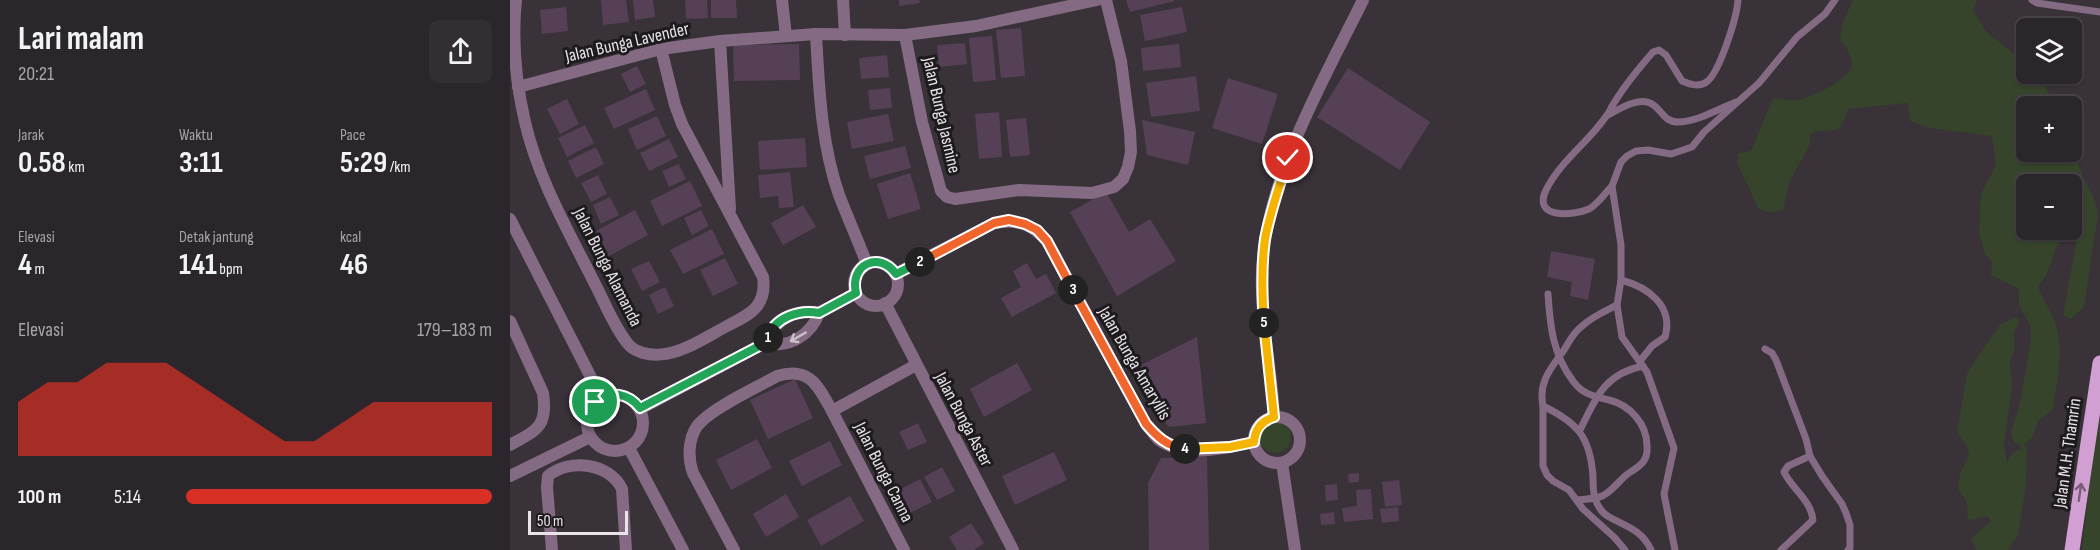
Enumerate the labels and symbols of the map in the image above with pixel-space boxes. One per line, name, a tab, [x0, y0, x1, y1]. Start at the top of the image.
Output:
street label: Jalan Bunga Lavender	[562, 18, 691, 67]
street label: Jalan Bunga Jasmine	[918, 54, 965, 175]
pin	[1262, 132, 1313, 183]
street label: Jalan Bunga Alamanda	[568, 204, 647, 330]
pin: 2	[905, 247, 935, 277]
pin: 3	[1058, 275, 1088, 305]
street label: Jalan Bunga Amaryllis	[1093, 302, 1175, 424]
pin: 5	[1249, 308, 1279, 338]
pin: 1	[753, 323, 783, 353]
one-way arrow	[790, 331, 807, 343]
street label: Jalan Bunga Aster	[930, 368, 997, 470]
pin	[569, 376, 620, 427]
street label: Jalan M.H. Thamrin	[2049, 397, 2086, 510]
street label: Jalan Bunga Canna	[849, 418, 918, 526]
pin: 4	[1170, 434, 1200, 464]
one-way arrow	[2075, 483, 2086, 503]
scale bar	[528, 508, 628, 536]

